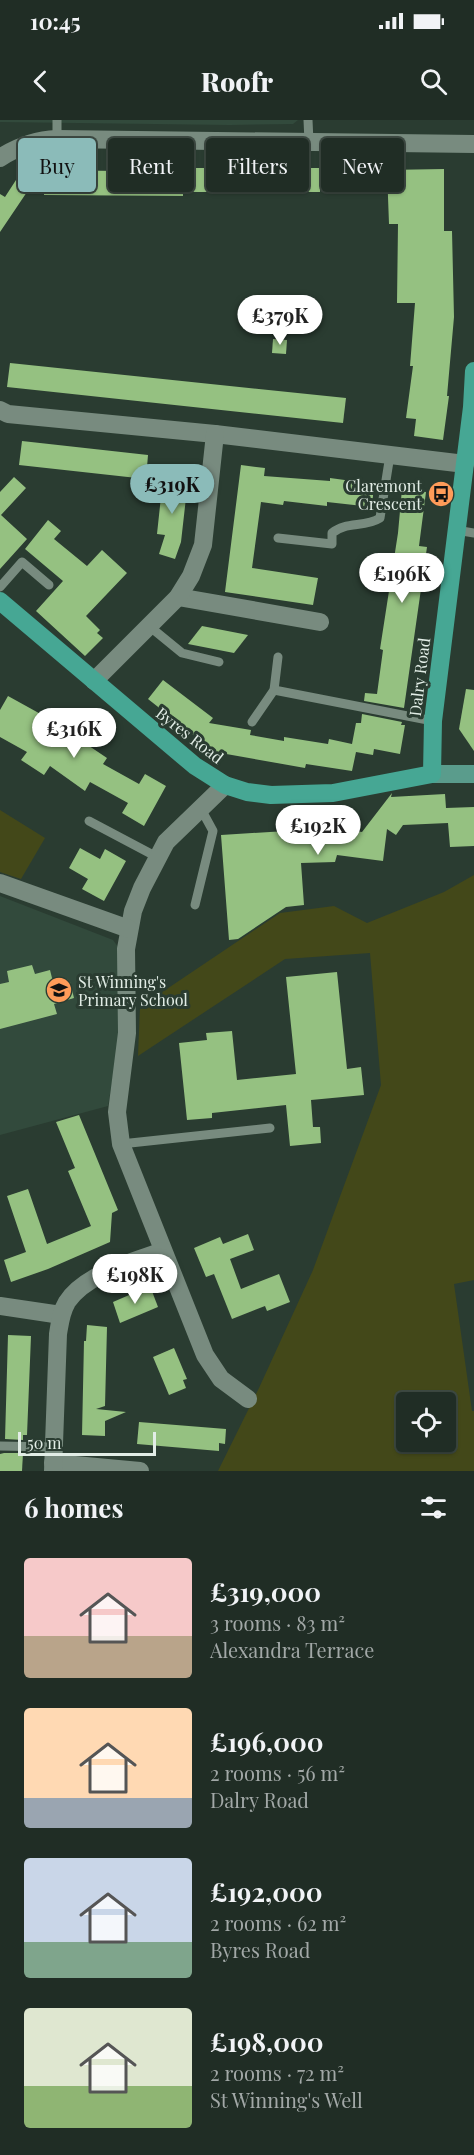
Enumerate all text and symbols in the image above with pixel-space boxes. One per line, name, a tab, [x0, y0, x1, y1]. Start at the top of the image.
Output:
text: 10:45	[30, 6, 81, 36]
text: Roofr	[201, 63, 273, 99]
icon: back	[24, 65, 57, 98]
icon: search	[417, 65, 450, 98]
chip: Buy	[18, 138, 96, 192]
chip: Rent	[108, 138, 194, 192]
chip: Filters	[206, 138, 309, 192]
chip: New	[321, 138, 404, 192]
pin: £379K	[238, 295, 322, 346]
text: £379K	[251, 301, 309, 328]
pin: £319K	[130, 464, 214, 515]
text: £319K	[144, 470, 200, 497]
place label: Claremont Crescent	[345, 475, 422, 514]
bus stop icon: Claremont Crescent	[426, 479, 456, 509]
pin: £196K	[360, 553, 444, 604]
text: £196K	[373, 559, 431, 586]
street label: Dalry Road	[404, 636, 434, 718]
street label: Byres Road	[152, 702, 228, 768]
pin: £316K	[32, 708, 116, 759]
text: £316K	[46, 714, 102, 741]
pin: £192K	[276, 805, 360, 856]
text: £192K	[290, 811, 346, 838]
place label: St Winning's Primary School	[78, 971, 188, 1010]
school or university icon: St Winning's Primary School	[44, 975, 74, 1005]
pin: £198K	[93, 1254, 177, 1305]
text: £198K	[106, 1260, 164, 1287]
map controls	[396, 1392, 456, 1452]
button: locate	[396, 1392, 456, 1452]
scale bar	[18, 1429, 156, 1456]
text: 50 m	[27, 1432, 61, 1453]
text: 6 homes	[24, 1490, 123, 1525]
icon: filters	[417, 1491, 450, 1524]
text: £319,000	[210, 1574, 321, 1609]
icon: home	[72, 1582, 144, 1654]
text: 3 rooms · 83 m²	[210, 1609, 345, 1636]
text: Alexandra Terrace	[210, 1636, 374, 1663]
text: £196,000	[210, 1724, 323, 1759]
icon: home	[72, 1732, 144, 1804]
text: 2 rooms · 56 m²	[210, 1759, 345, 1786]
text: Dalry Road	[210, 1786, 309, 1813]
text: £192,000	[210, 1874, 322, 1909]
icon: home	[72, 1882, 144, 1954]
text: 2 rooms · 62 m²	[210, 1909, 346, 1936]
text: Byres Road	[210, 1936, 310, 1963]
text: £198,000	[210, 2024, 323, 2059]
icon: home	[72, 2032, 144, 2104]
text: 2 rooms · 72 m²	[210, 2059, 344, 2086]
text: St Winning's Well	[210, 2086, 363, 2113]

